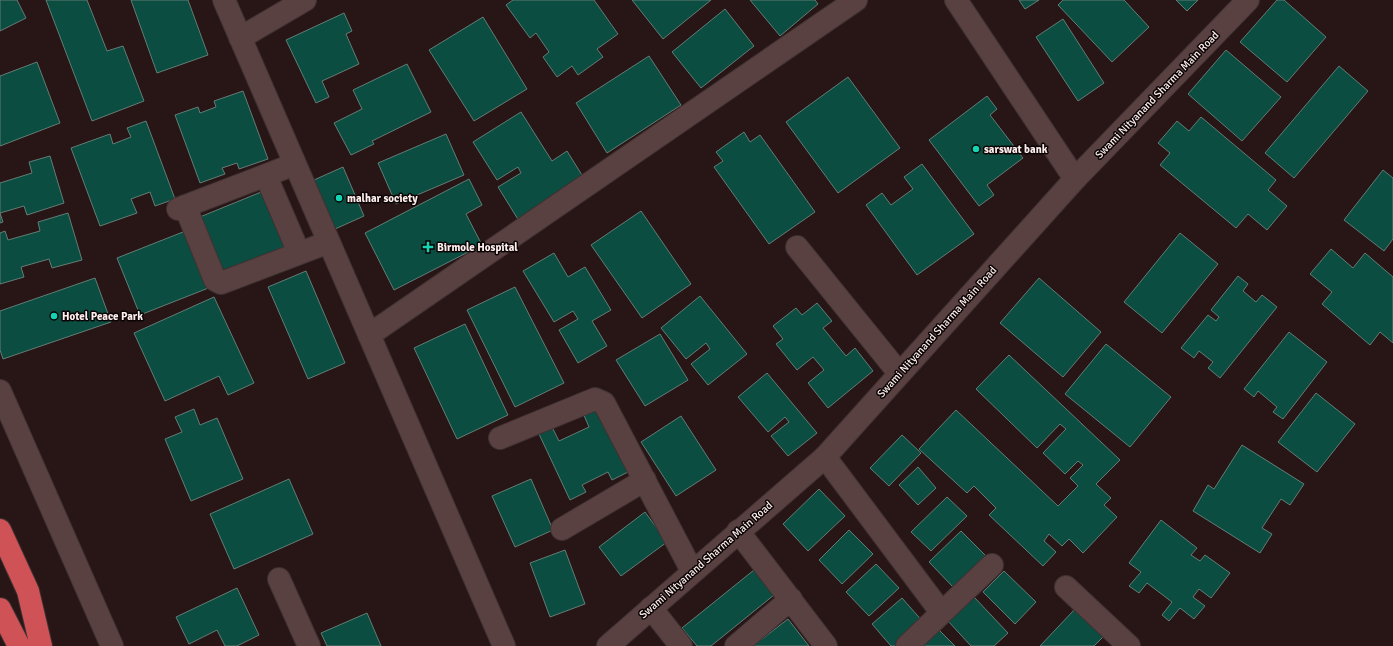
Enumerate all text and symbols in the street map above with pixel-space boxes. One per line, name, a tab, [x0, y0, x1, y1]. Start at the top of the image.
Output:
street label: Swami Nityanand Sharma Main Road	[1093, 28, 1222, 161]
place label: sarswat bank	[984, 143, 1048, 156]
marker: sarswat bank	[971, 144, 981, 154]
place label: malhar society	[347, 192, 418, 205]
marker: malhar society	[334, 193, 344, 203]
marker: Birmole Hospital	[422, 241, 434, 253]
place label: Birmole Hospital	[437, 241, 518, 254]
street label: Swami Nityanand Sharma Main Road	[875, 264, 1000, 400]
place label: Hotel Peace Park	[62, 310, 143, 323]
marker: Hotel Peace Park	[49, 311, 59, 321]
street label: Swami Nityanand Sharma Main Road	[637, 499, 775, 621]

